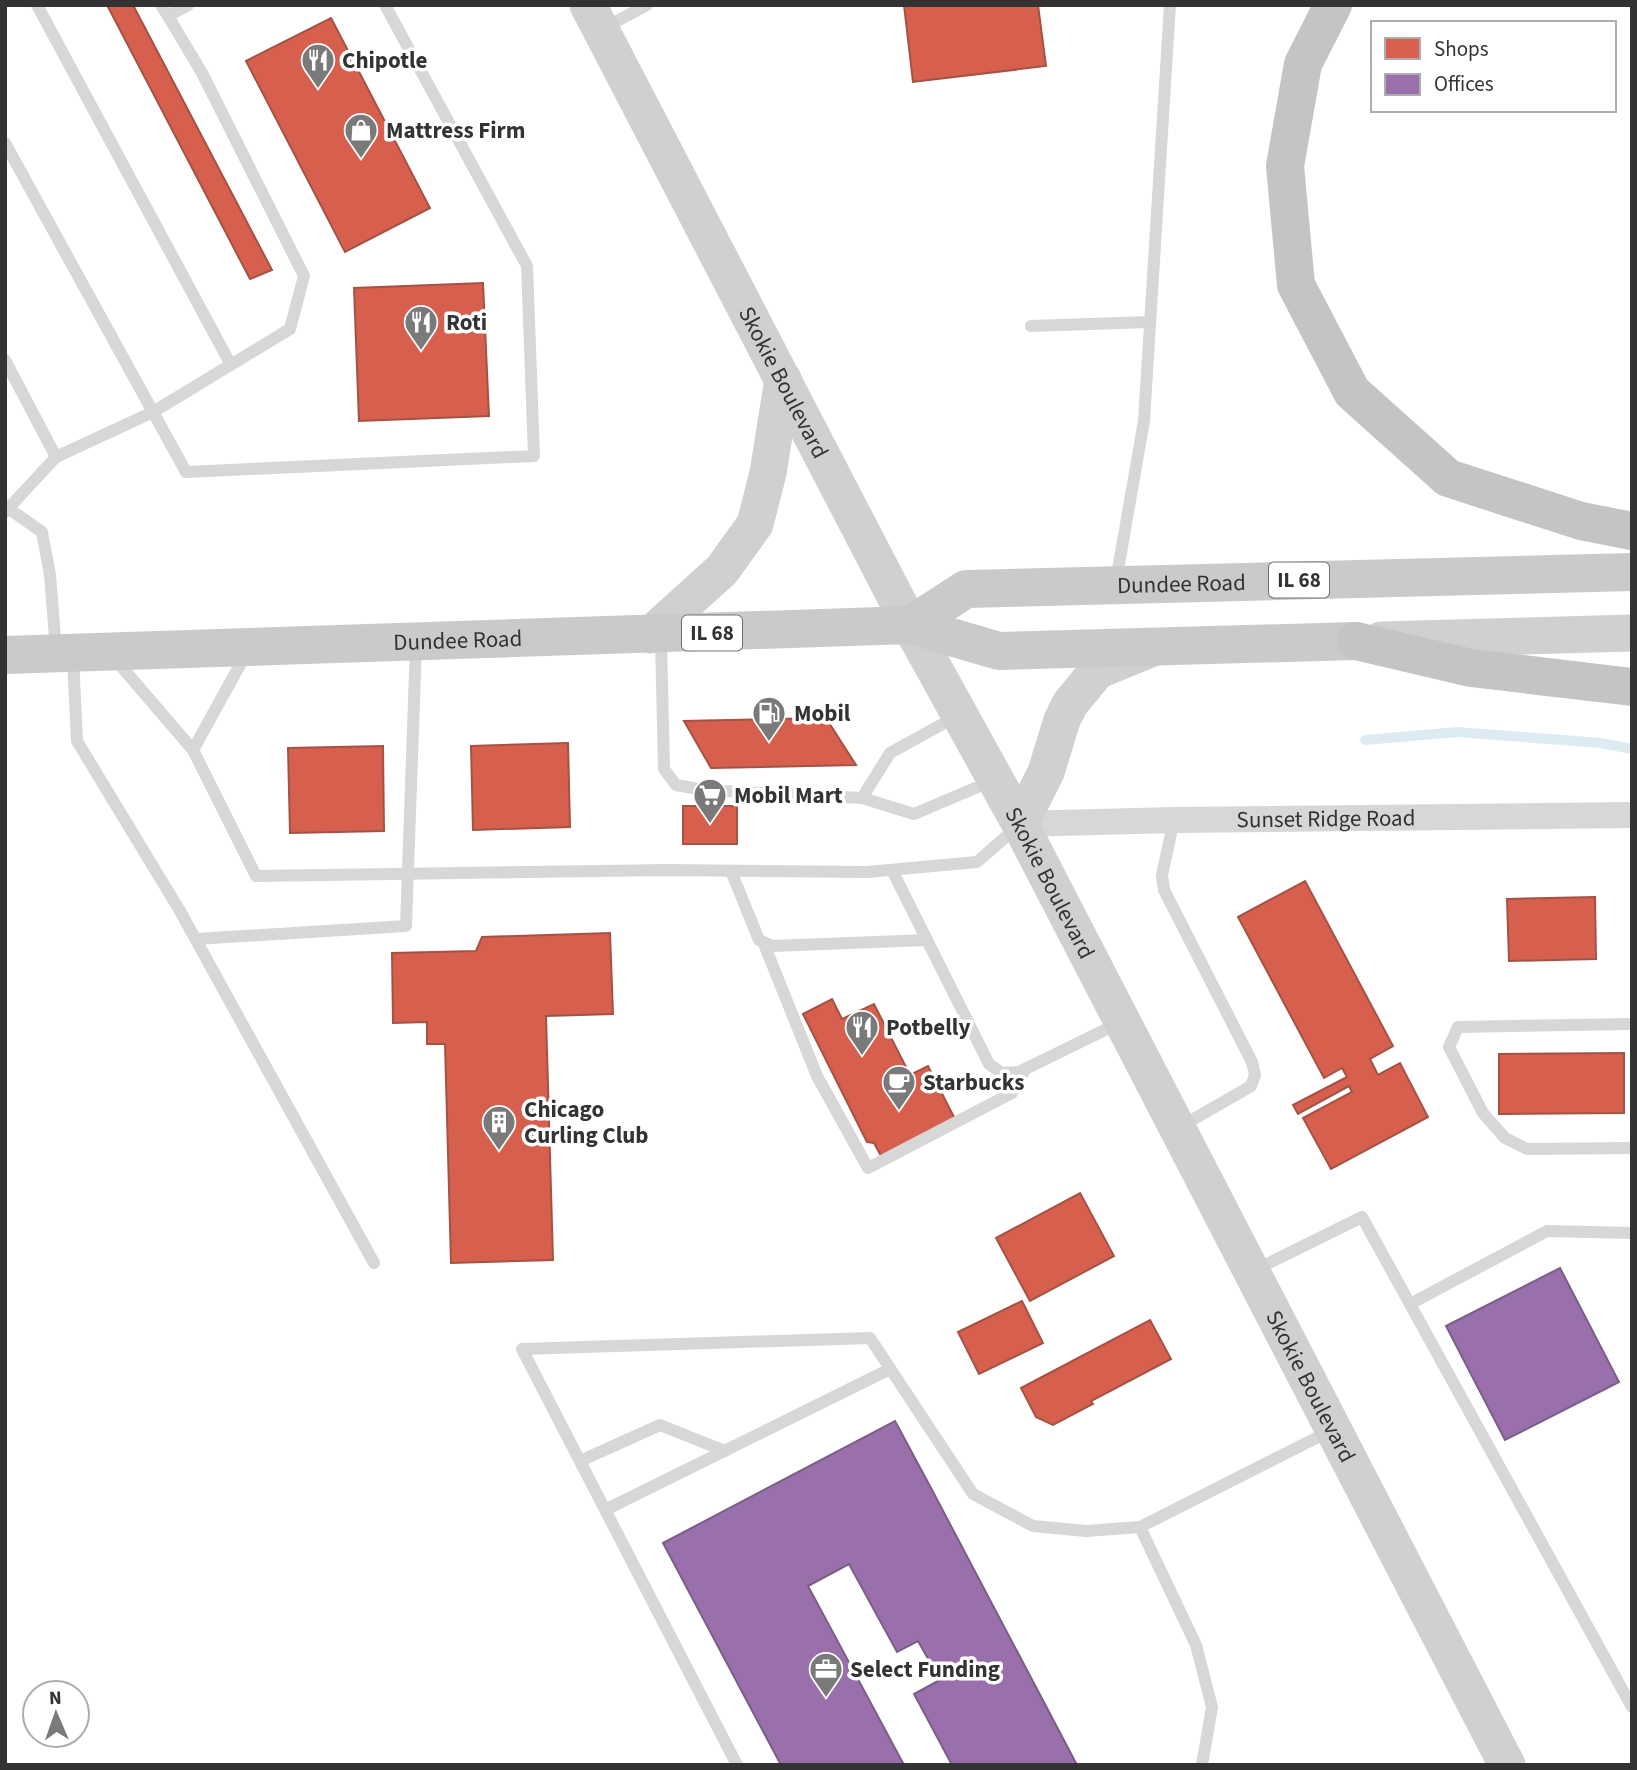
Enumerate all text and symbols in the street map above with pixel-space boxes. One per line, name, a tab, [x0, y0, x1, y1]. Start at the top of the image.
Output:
legend	[1371, 21, 1616, 112]
text: Shops	[1434, 34, 1489, 64]
restaurant icon: Chipotle	[299, 41, 337, 90]
place label: Chipotle	[342, 44, 428, 77]
text: Offices	[1434, 69, 1494, 99]
shop icon: Mattress Firm	[342, 111, 380, 160]
place label: Mattress Firm	[386, 114, 525, 147]
street label: Skokie Boulevard	[731, 300, 837, 464]
restaurant icon: Roti	[402, 303, 440, 352]
place label: Roti	[446, 306, 487, 339]
road number: IL 68	[1269, 562, 1329, 598]
street label: Dundee Road	[1117, 565, 1246, 602]
road number: IL 68	[682, 616, 742, 650]
street label: Dundee Road	[393, 621, 523, 659]
fuel station icon: Mobil	[750, 694, 788, 743]
place label: Mobil	[794, 697, 851, 730]
supermarket icon: Mobil Mart	[691, 776, 729, 825]
place label: Mobil Mart	[734, 779, 843, 812]
street label: Skokie Boulevard	[997, 801, 1103, 964]
street label: Sunset Ridge Road	[1236, 801, 1416, 836]
restaurant icon: Potbelly	[843, 1008, 881, 1057]
place label: Potbelly	[886, 1011, 970, 1044]
cafe icon: Starbucks	[880, 1063, 918, 1112]
place label: Starbucks	[923, 1066, 1025, 1099]
place label: Chicago Curling Club	[524, 1093, 649, 1152]
building icon: Chicago Curling Club	[480, 1103, 518, 1152]
street label: Skokie Boulevard	[1258, 1304, 1364, 1468]
office icon: Select Funding	[807, 1650, 845, 1699]
place label: Select Funding	[850, 1653, 1000, 1686]
north arrow	[21, 1679, 91, 1749]
text: N	[49, 1685, 62, 1712]

